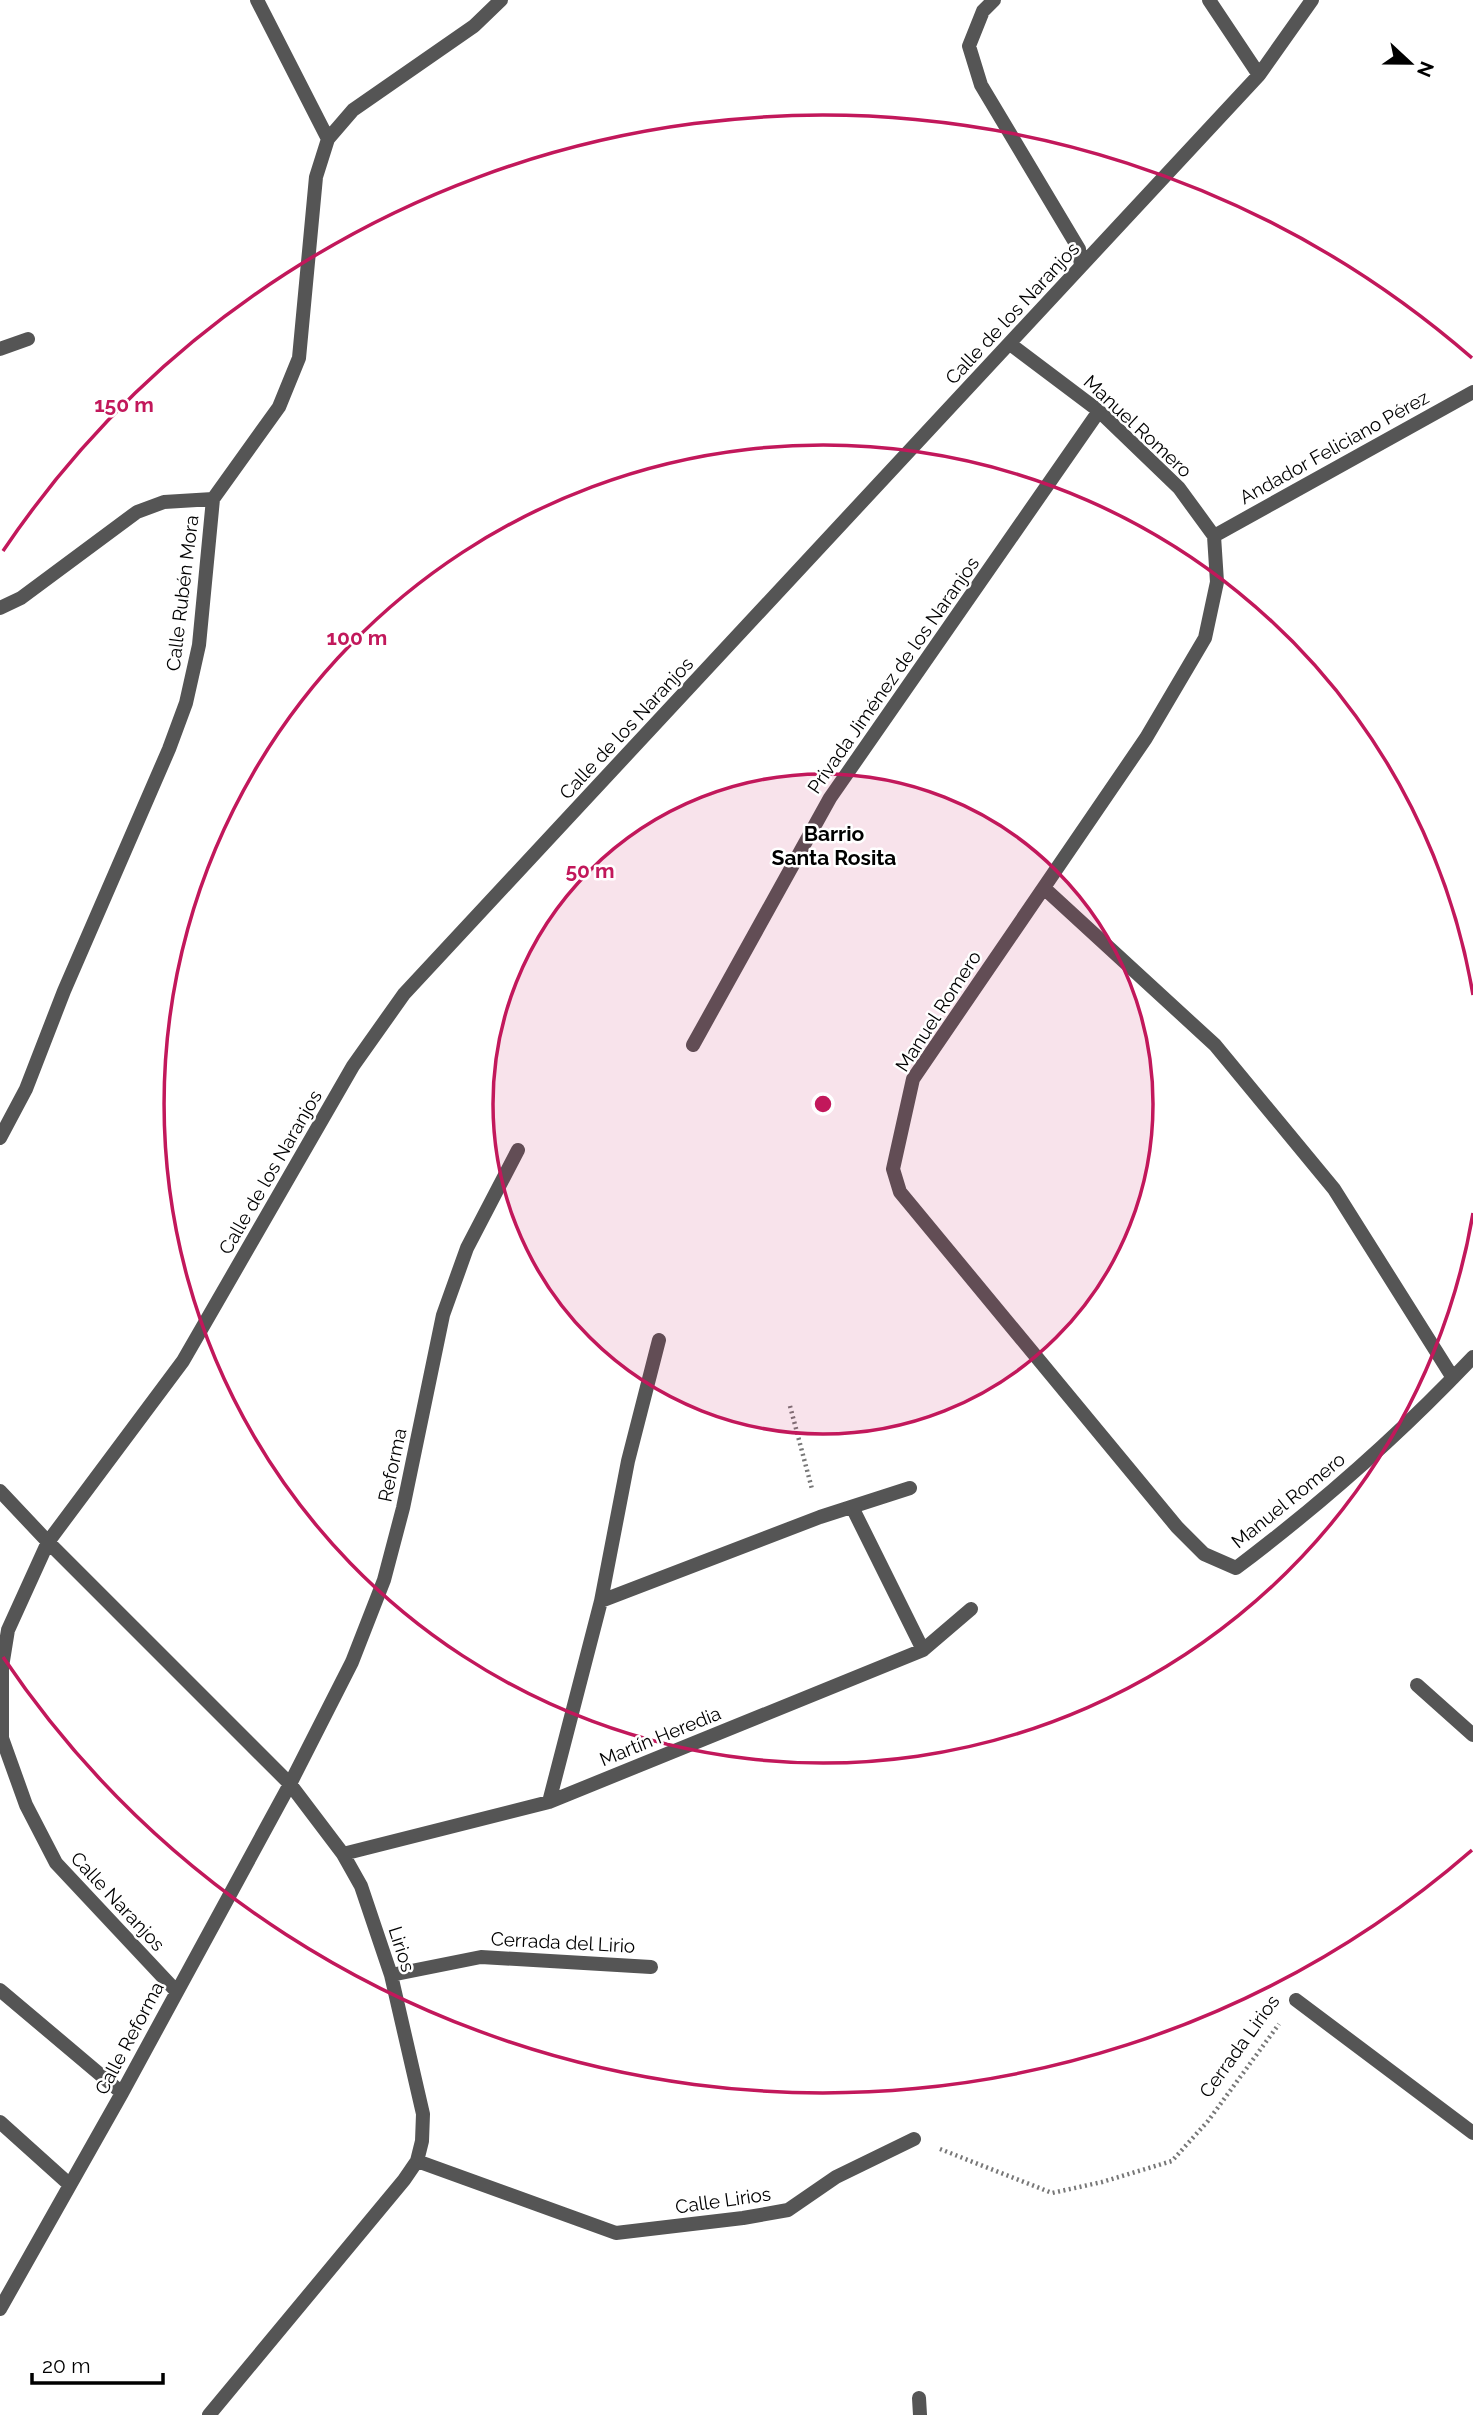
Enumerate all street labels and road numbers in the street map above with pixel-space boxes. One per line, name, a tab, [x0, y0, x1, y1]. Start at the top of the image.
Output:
street label: Calle de los Naranjos	[941, 238, 1083, 388]
street label: Manuel Romero	[1079, 370, 1197, 482]
street label: Andador Feliciano Pérez	[1236, 386, 1432, 508]
street label: Calle Rubén Mora	[162, 514, 202, 672]
street label: Privada Jiménez de los Naranjos	[803, 553, 983, 797]
street label: Calle de los Naranjos	[555, 653, 697, 803]
street label: Manuel Romero	[891, 946, 985, 1076]
street label: Calle de los Naranjos	[214, 1086, 326, 1258]
street label: Reforma	[373, 1426, 411, 1504]
street label: Manuel Romero	[1227, 1448, 1349, 1552]
street label: Martín Heredia	[596, 1702, 724, 1770]
street label: Calle Naranjos	[66, 1847, 170, 1955]
street label: Lirios	[384, 1923, 420, 1975]
street label: Cerrada del Lirio	[490, 1927, 636, 1957]
street label: Calle Reforma	[90, 1978, 168, 2098]
street label: Cerrada Lirios	[1194, 1990, 1284, 2102]
street label: Calle Lirios	[674, 2182, 772, 2218]

